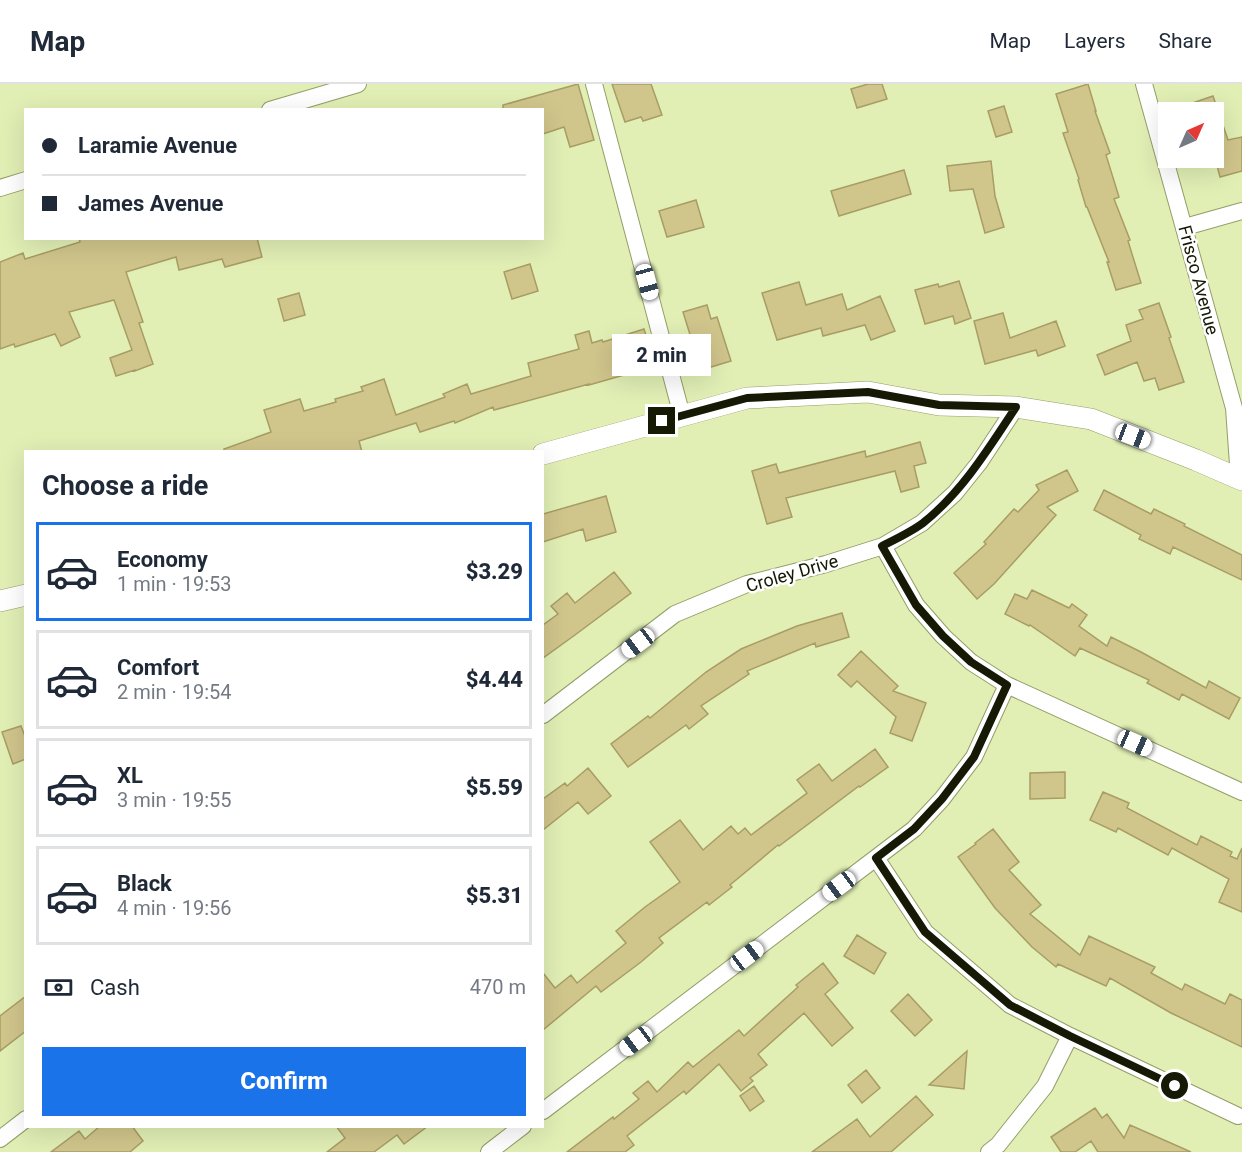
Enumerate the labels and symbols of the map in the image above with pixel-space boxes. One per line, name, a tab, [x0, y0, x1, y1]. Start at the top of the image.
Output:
north arrow	[1158, 102, 1224, 168]
street label: Frisco Avenue	[1174, 223, 1224, 337]
car	[634, 262, 660, 302]
callout: 2 min	[612, 334, 712, 376]
route end	[648, 407, 675, 434]
car	[1113, 421, 1153, 451]
street label: Croley Drive	[743, 550, 841, 596]
car	[618, 625, 658, 661]
car	[1115, 727, 1155, 759]
car	[819, 868, 859, 904]
car	[727, 938, 767, 974]
car	[616, 1023, 656, 1059]
route start	[1161, 1072, 1188, 1099]

